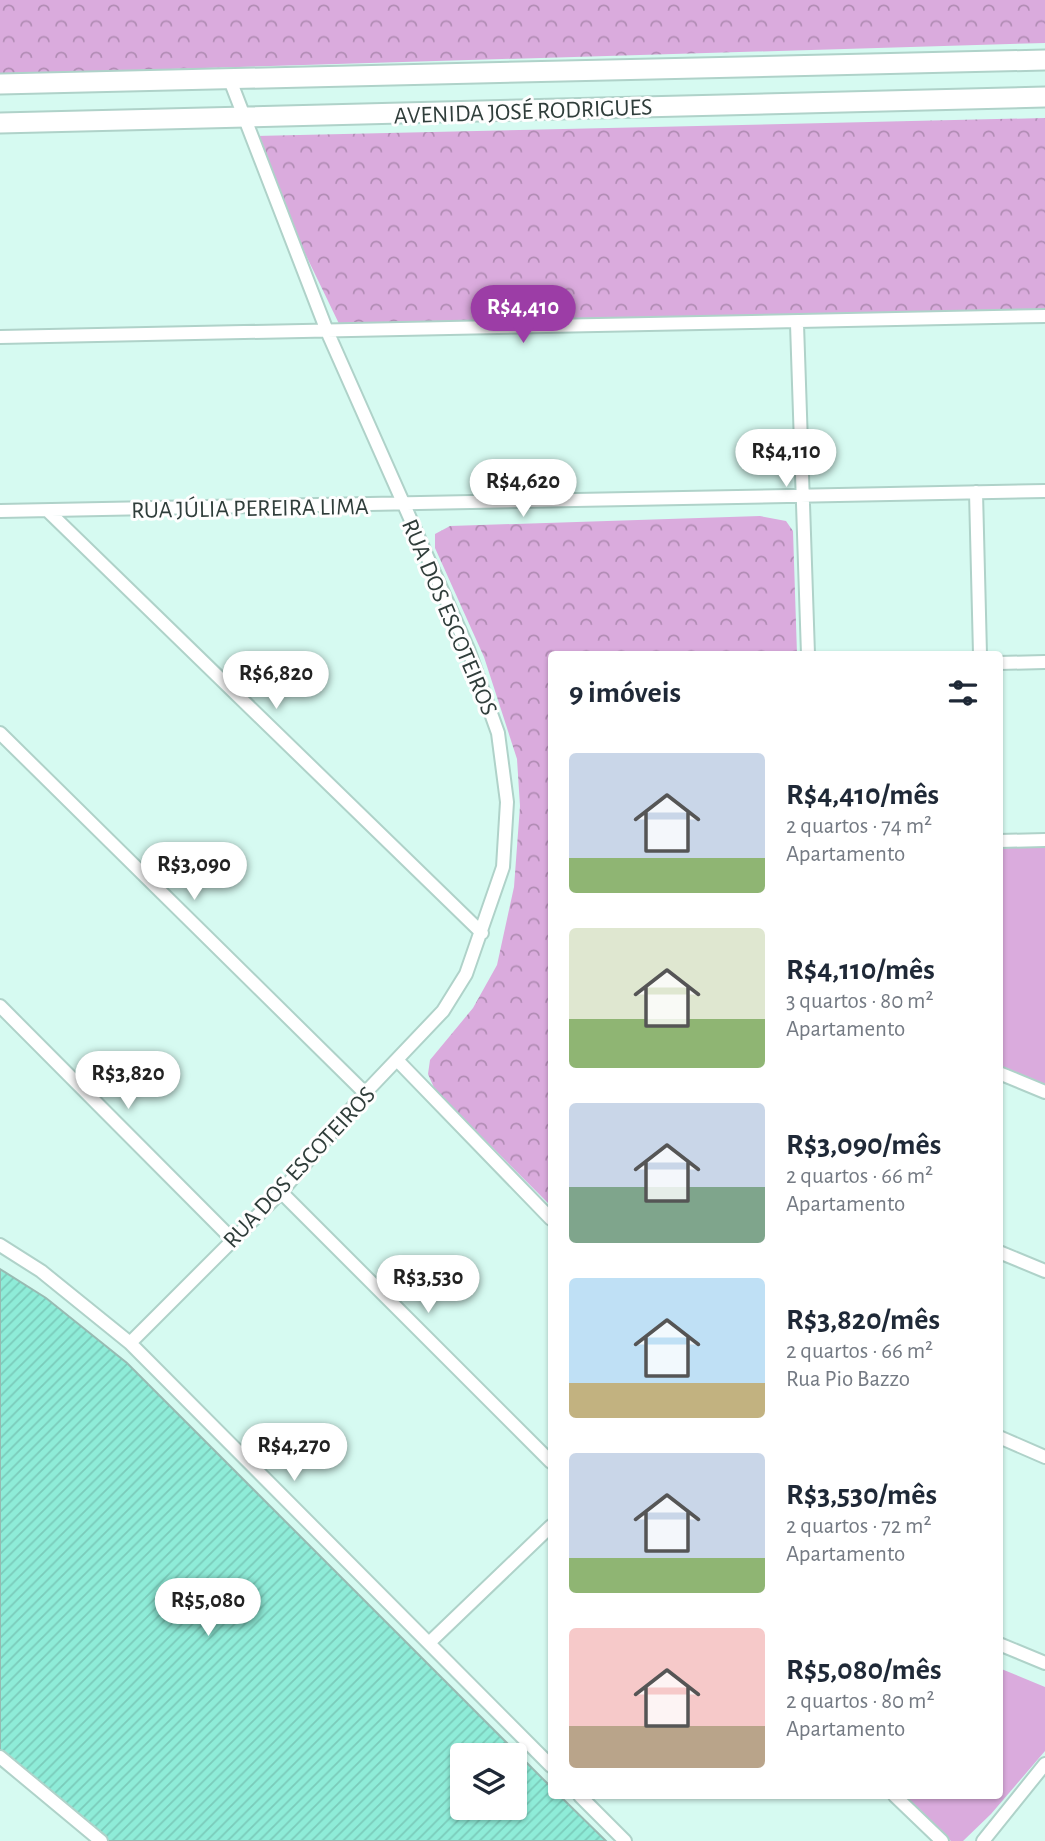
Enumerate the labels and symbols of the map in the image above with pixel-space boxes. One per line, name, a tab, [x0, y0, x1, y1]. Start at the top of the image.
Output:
street label: AVENIDA JOSÉ RODRIGUES	[393, 93, 653, 129]
pin: R$4,410	[458, 286, 588, 345]
pin: R$4,110	[721, 430, 851, 489]
pin: R$4,620	[458, 460, 588, 519]
street label: RUA JÚLIA PEREIRA LIMA	[131, 493, 369, 523]
street label: RUA DOS ESCOTEIROS	[397, 516, 501, 719]
pin: R$6,820	[211, 652, 341, 711]
pin: R$3,090	[129, 842, 259, 902]
pin: R$3,820	[63, 1052, 193, 1111]
street label: RUA DOS ESCOTEIROS	[219, 1083, 380, 1253]
pin: R$3,530	[363, 1256, 493, 1315]
pin: R$4,270	[229, 1424, 359, 1483]
pin: R$5,080	[143, 1578, 273, 1638]

